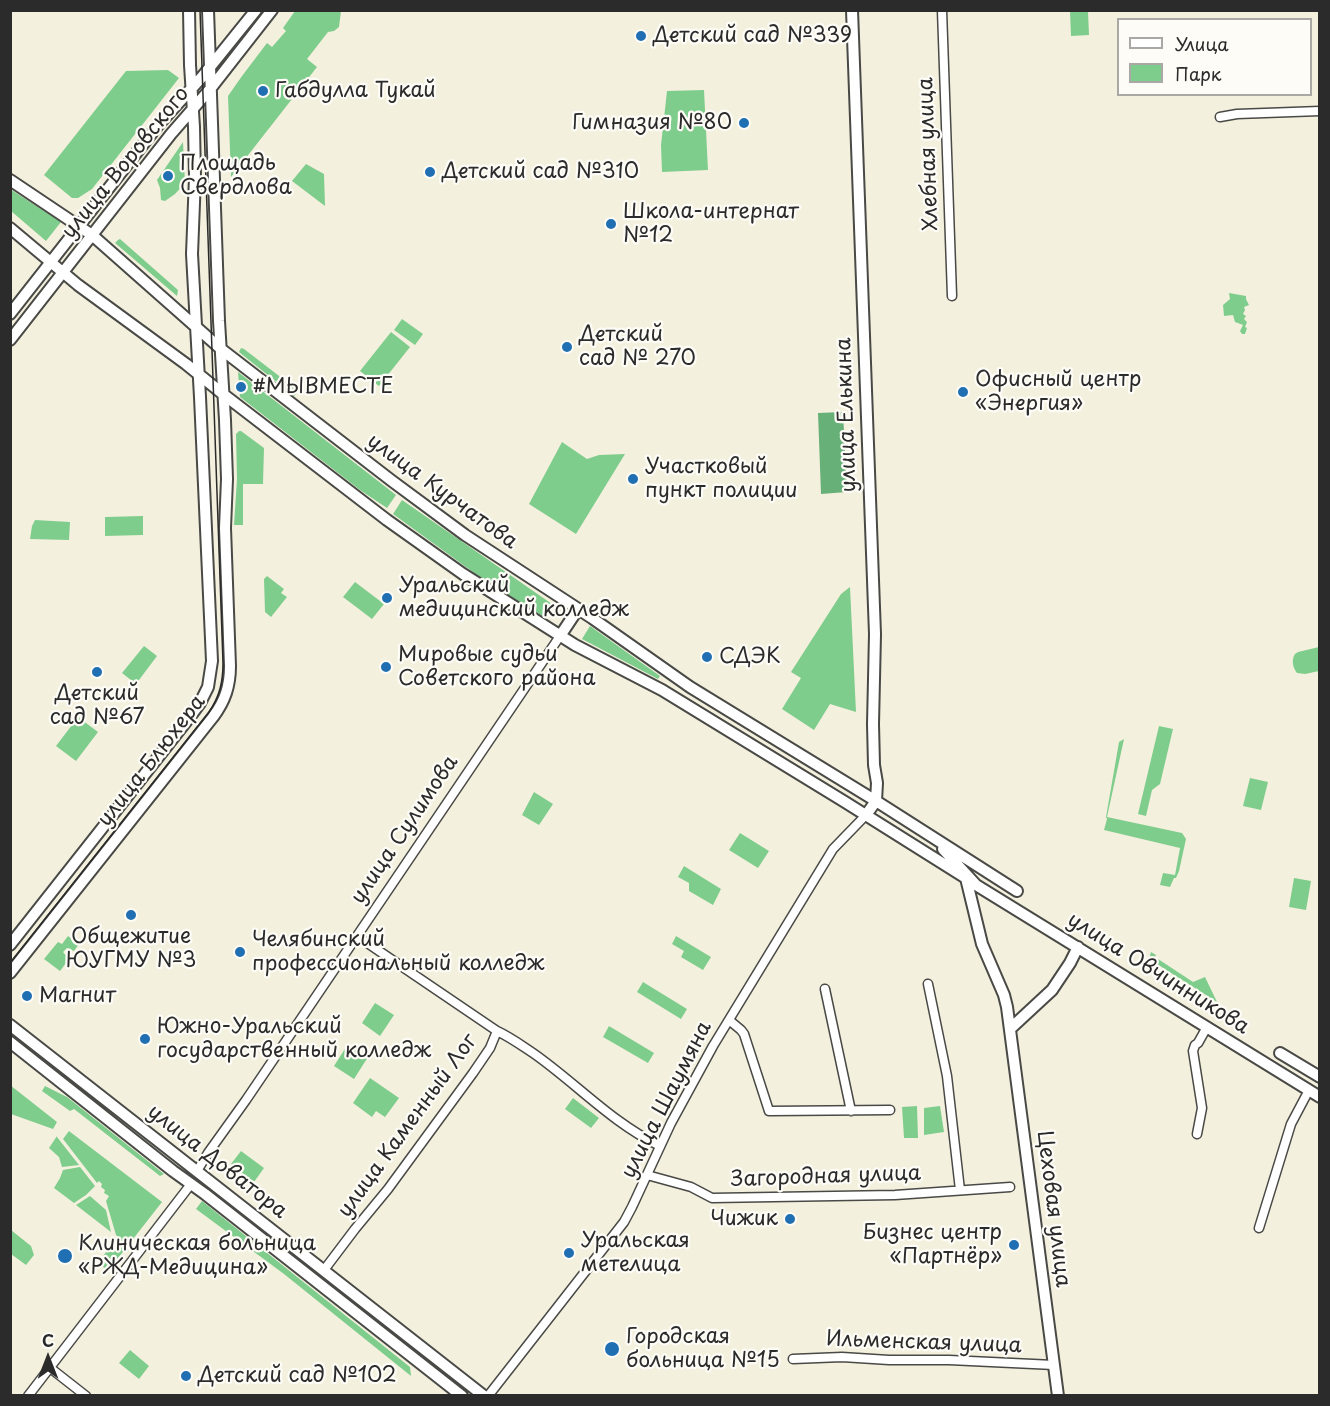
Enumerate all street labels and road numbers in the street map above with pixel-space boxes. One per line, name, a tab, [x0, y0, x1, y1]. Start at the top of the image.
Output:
street label: Хлебная улица	[914, 77, 944, 231]
street label: улица Воровского	[57, 82, 195, 244]
street label: улица Елькина	[832, 337, 862, 493]
street label: улица Курчатова	[362, 429, 522, 555]
street label: улица Блюхера	[93, 690, 211, 832]
street label: улица Сулимова	[346, 751, 464, 909]
street label: улица Овчинникова	[1062, 908, 1254, 1040]
street label: улица Шаумяна	[616, 1017, 718, 1183]
street label: улица Каменный Лог	[333, 1029, 483, 1223]
street label: улица Доватора	[142, 1100, 292, 1224]
street label: Цеховая улица	[1031, 1129, 1075, 1289]
street label: Загородная улица	[730, 1161, 922, 1193]
street label: Ильменская улица	[826, 1327, 1022, 1359]

